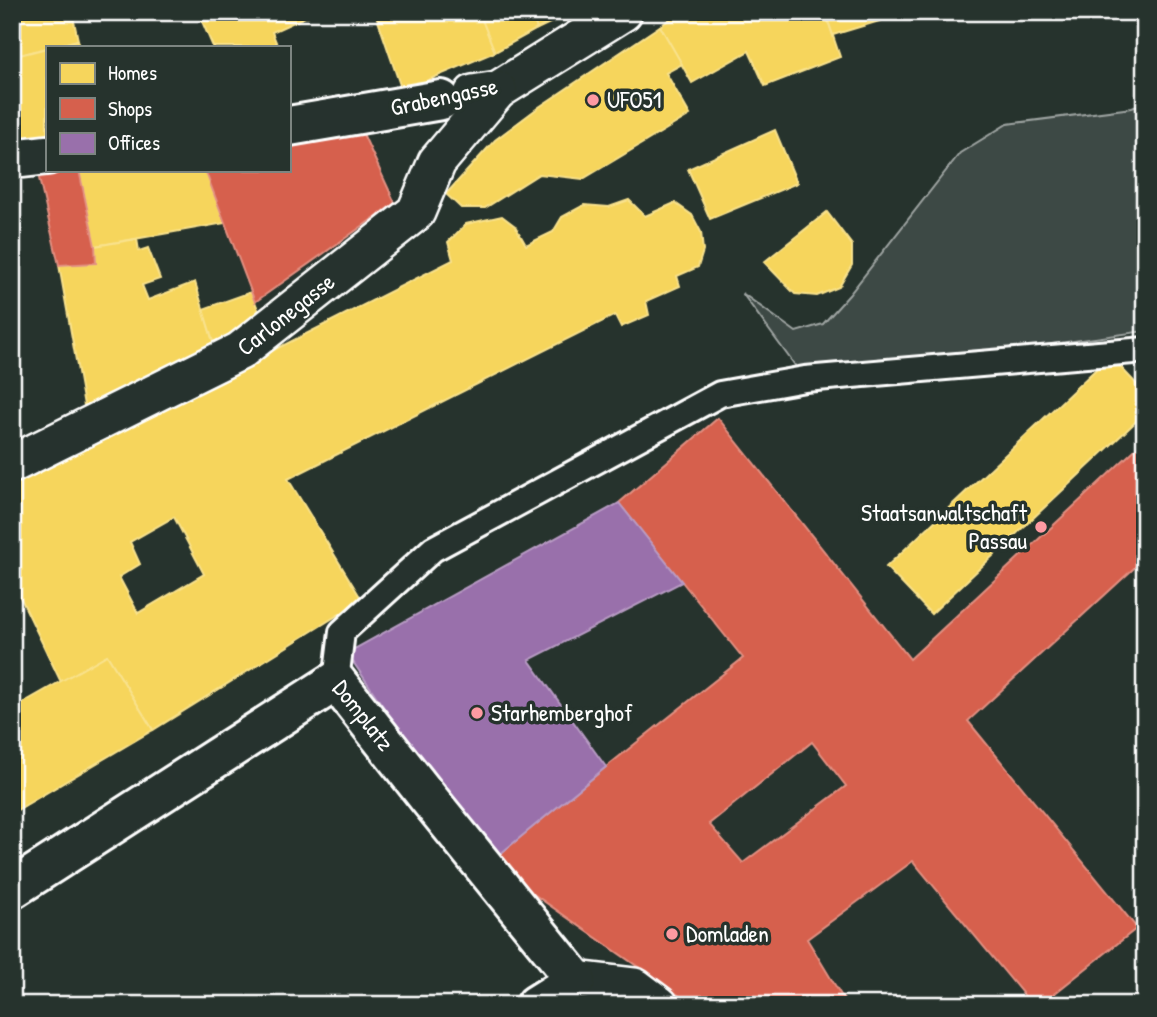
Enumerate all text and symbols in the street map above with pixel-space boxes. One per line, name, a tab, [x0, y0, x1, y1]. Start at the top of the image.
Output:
legend	[46, 46, 290, 172]
text: Homes	[108, 58, 157, 87]
street label: Grabengasse	[387, 69, 501, 123]
place label: UFO51	[607, 83, 661, 115]
marker: UFO51	[585, 92, 601, 108]
text: Shops	[108, 94, 152, 123]
text: Offices	[108, 128, 160, 157]
street label: Carlonegasse	[230, 265, 341, 363]
place label: Staatsanwaltschaft Passau	[861, 496, 1028, 556]
marker: Staatsanwaltschaft Passau	[1033, 519, 1049, 535]
street label: Domplatz	[326, 673, 402, 757]
place label: Starhemberghof	[491, 696, 633, 728]
marker: Starhemberghof	[469, 705, 485, 721]
place label: Domladen	[686, 917, 769, 949]
marker: Domladen	[664, 926, 680, 942]

